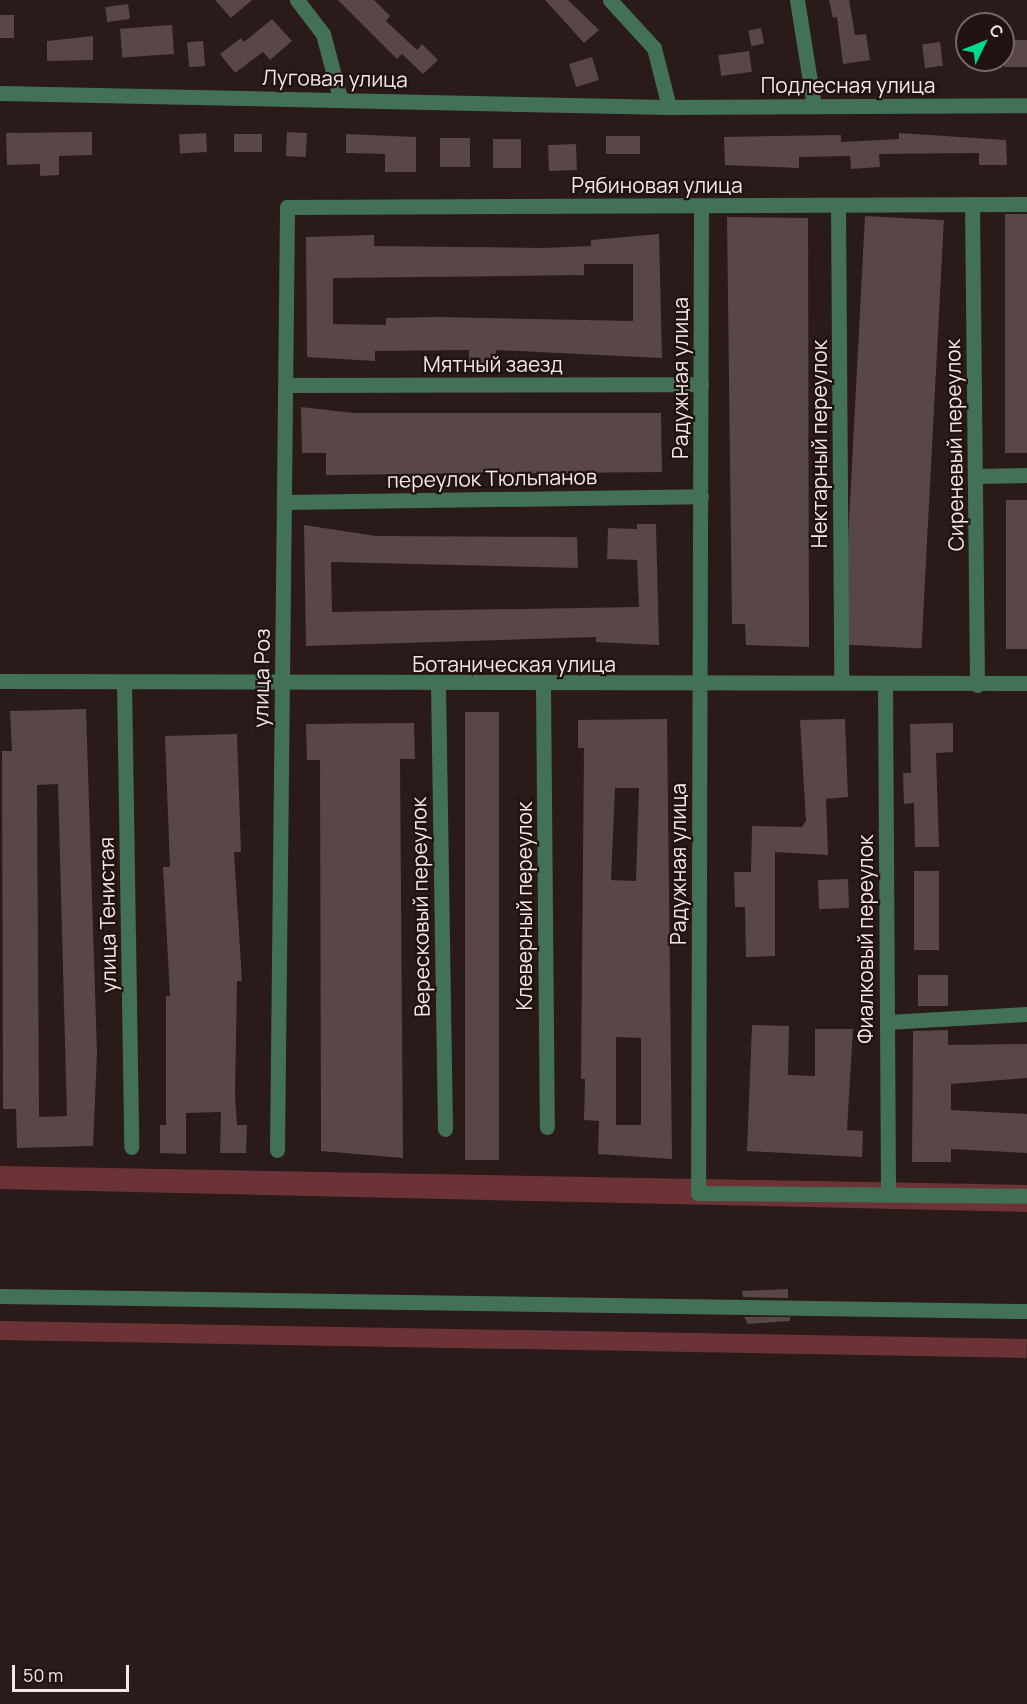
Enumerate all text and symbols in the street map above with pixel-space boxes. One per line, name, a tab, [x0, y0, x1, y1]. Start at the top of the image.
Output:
north arrow	[955, 12, 1015, 72]
text: С	[985, 19, 1009, 43]
street label: Луговая улица	[262, 64, 408, 92]
street label: Подлесная улица	[761, 72, 935, 98]
street label: Рябиновая улица	[571, 172, 743, 198]
street label: Радужная улица	[667, 297, 693, 459]
street label: Сиреневый переулок	[940, 339, 968, 551]
street label: Нектарный переулок	[806, 340, 832, 548]
street label: Мятный заезд	[423, 351, 563, 377]
street label: переулок Тюльпанов	[387, 464, 597, 492]
street label: улица Роз	[248, 628, 274, 728]
street label: Ботаническая улица	[412, 651, 616, 677]
street label: Радужная улица	[665, 783, 691, 945]
street label: Вересковый переулок	[405, 797, 435, 1017]
street label: Клеверный переулок	[511, 802, 537, 1010]
street label: Фиалковый переулок	[852, 834, 878, 1044]
street label: улица Тенистая	[93, 837, 121, 993]
scale bar	[15, 1653, 132, 1691]
text: 50 m	[23, 1663, 63, 1687]

